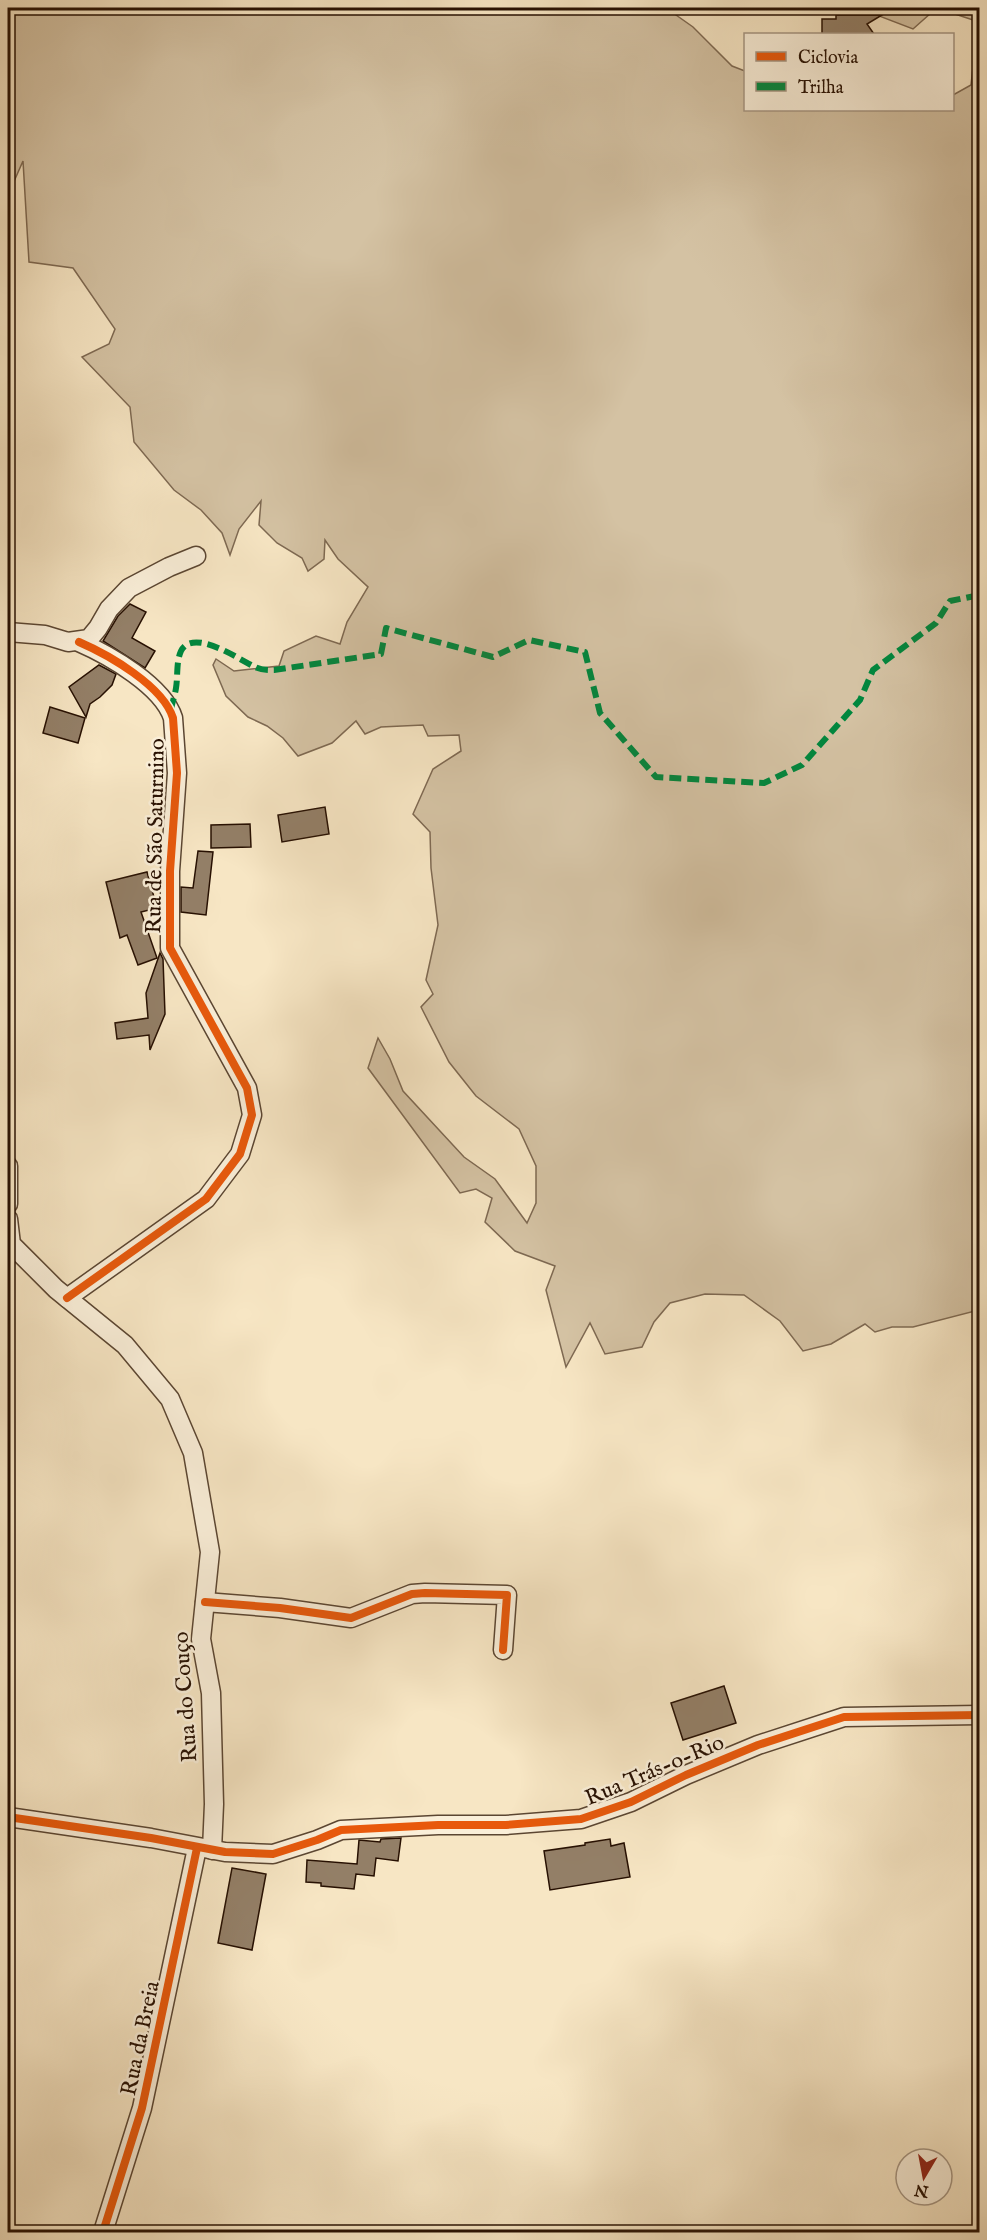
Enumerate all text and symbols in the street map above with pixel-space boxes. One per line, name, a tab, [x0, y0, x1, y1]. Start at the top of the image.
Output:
legend	[744, 33, 954, 111]
text: Ciclovia	[798, 47, 858, 70]
text: Trilha	[798, 77, 844, 100]
street label: Rua de São Saturnino	[140, 738, 172, 934]
street label: Rua do Couço	[167, 1630, 205, 1763]
street label: Rua Trás-o-Rio	[581, 1729, 729, 1813]
street label: Rua da Breia	[115, 1978, 167, 2098]
north arrow	[894, 2147, 954, 2207]
text: N	[913, 2179, 931, 2201]

